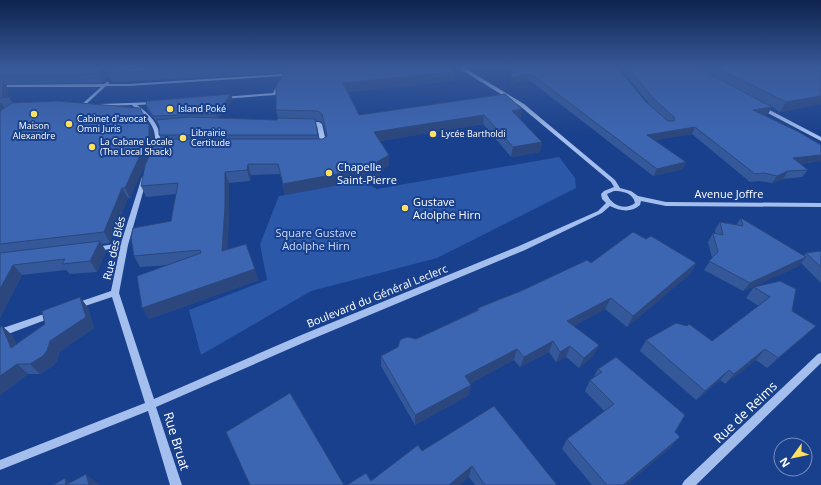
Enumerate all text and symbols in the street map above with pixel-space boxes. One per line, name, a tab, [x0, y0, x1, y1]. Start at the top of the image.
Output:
place label: Island Poké	[178, 102, 226, 115]
marker: Island Poké	[165, 104, 175, 114]
marker: Maison Alexandre	[29, 109, 39, 119]
place label: Cabinet d'avocat Omni Juris	[77, 112, 146, 135]
place label: Maison Alexandre	[13, 119, 55, 142]
marker: Cabinet d'avocat Omni Juris	[64, 119, 74, 129]
place label: Librairie Certitude	[191, 126, 230, 149]
place label: Lycée Bartholdi	[441, 127, 506, 140]
marker: Lycée Bartholdi	[428, 129, 438, 139]
marker: Librairie Certitude	[178, 133, 188, 143]
place label: La Cabane Locale (The Local Shack)	[100, 135, 173, 158]
marker: La Cabane Locale (The Local Shack)	[87, 142, 97, 152]
place label: Chapelle Saint-Pierre	[337, 159, 397, 187]
marker: Chapelle Saint-Pierre	[324, 168, 334, 178]
street label: Avenue Joffre	[695, 186, 763, 201]
place label: Gustave Adolphe Hirn	[413, 194, 481, 222]
marker: Gustave Adolphe Hirn	[400, 203, 410, 213]
street label: Rue des Blés	[99, 215, 128, 281]
park label: Square Gustave Adolphe Hirn	[276, 225, 356, 253]
street label: Boulevard du Général Leclerc	[304, 260, 449, 331]
street label: Rue de Reims	[709, 377, 781, 447]
street label: Rue Bruat	[160, 410, 195, 473]
north arrow	[773, 437, 813, 477]
text: N	[775, 455, 793, 471]

